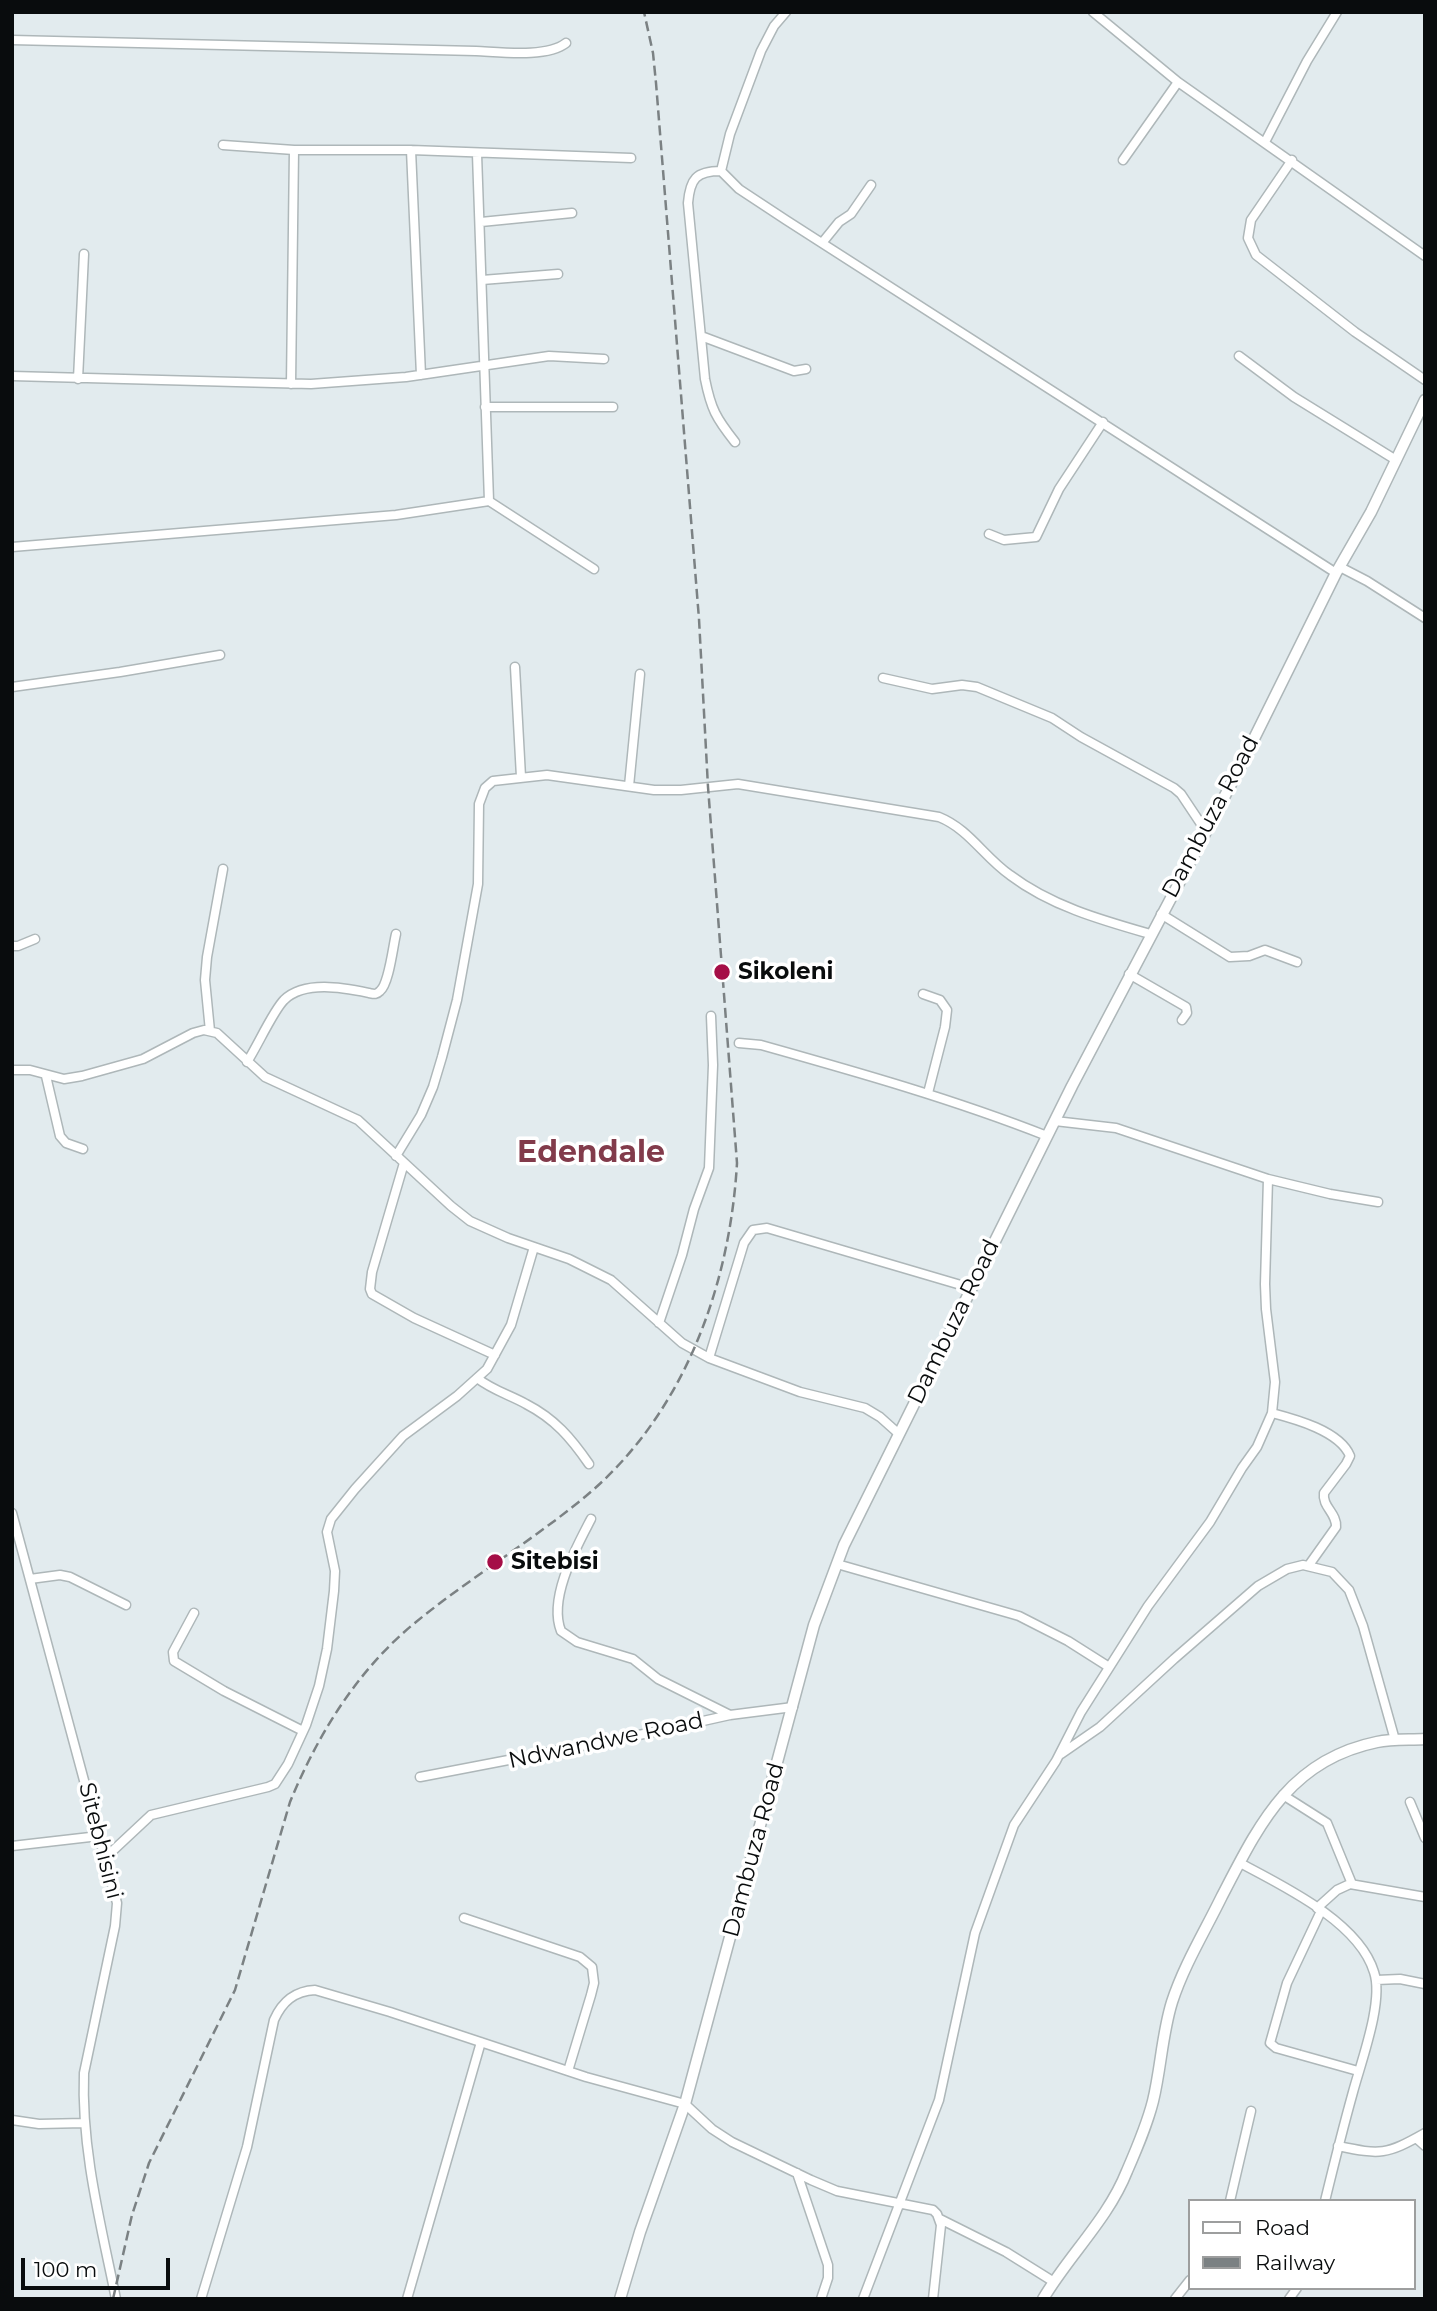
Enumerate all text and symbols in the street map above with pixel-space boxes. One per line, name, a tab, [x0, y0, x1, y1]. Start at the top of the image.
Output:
street label: Dambuza Road	[1157, 731, 1265, 903]
place label: Sikoleni	[738, 958, 833, 986]
marker: Sikoleni	[712, 962, 732, 982]
district label: Edendale	[517, 1135, 665, 1171]
street label: Dambuza Road	[902, 1235, 1006, 1409]
place label: Sitebisi	[511, 1548, 599, 1576]
marker: Sitebisi	[485, 1552, 505, 1572]
street label: Ndwandwe Road	[506, 1707, 706, 1775]
street label: Dambuza Road	[717, 1760, 791, 1940]
street label: Sitebhisini	[72, 1780, 128, 1902]
legend	[1188, 2199, 1416, 2290]
text: Road	[1255, 2215, 1310, 2240]
scale bar	[24, 2244, 173, 2288]
text: Railway	[1255, 2250, 1335, 2275]
text: 100 m	[34, 2257, 97, 2282]

